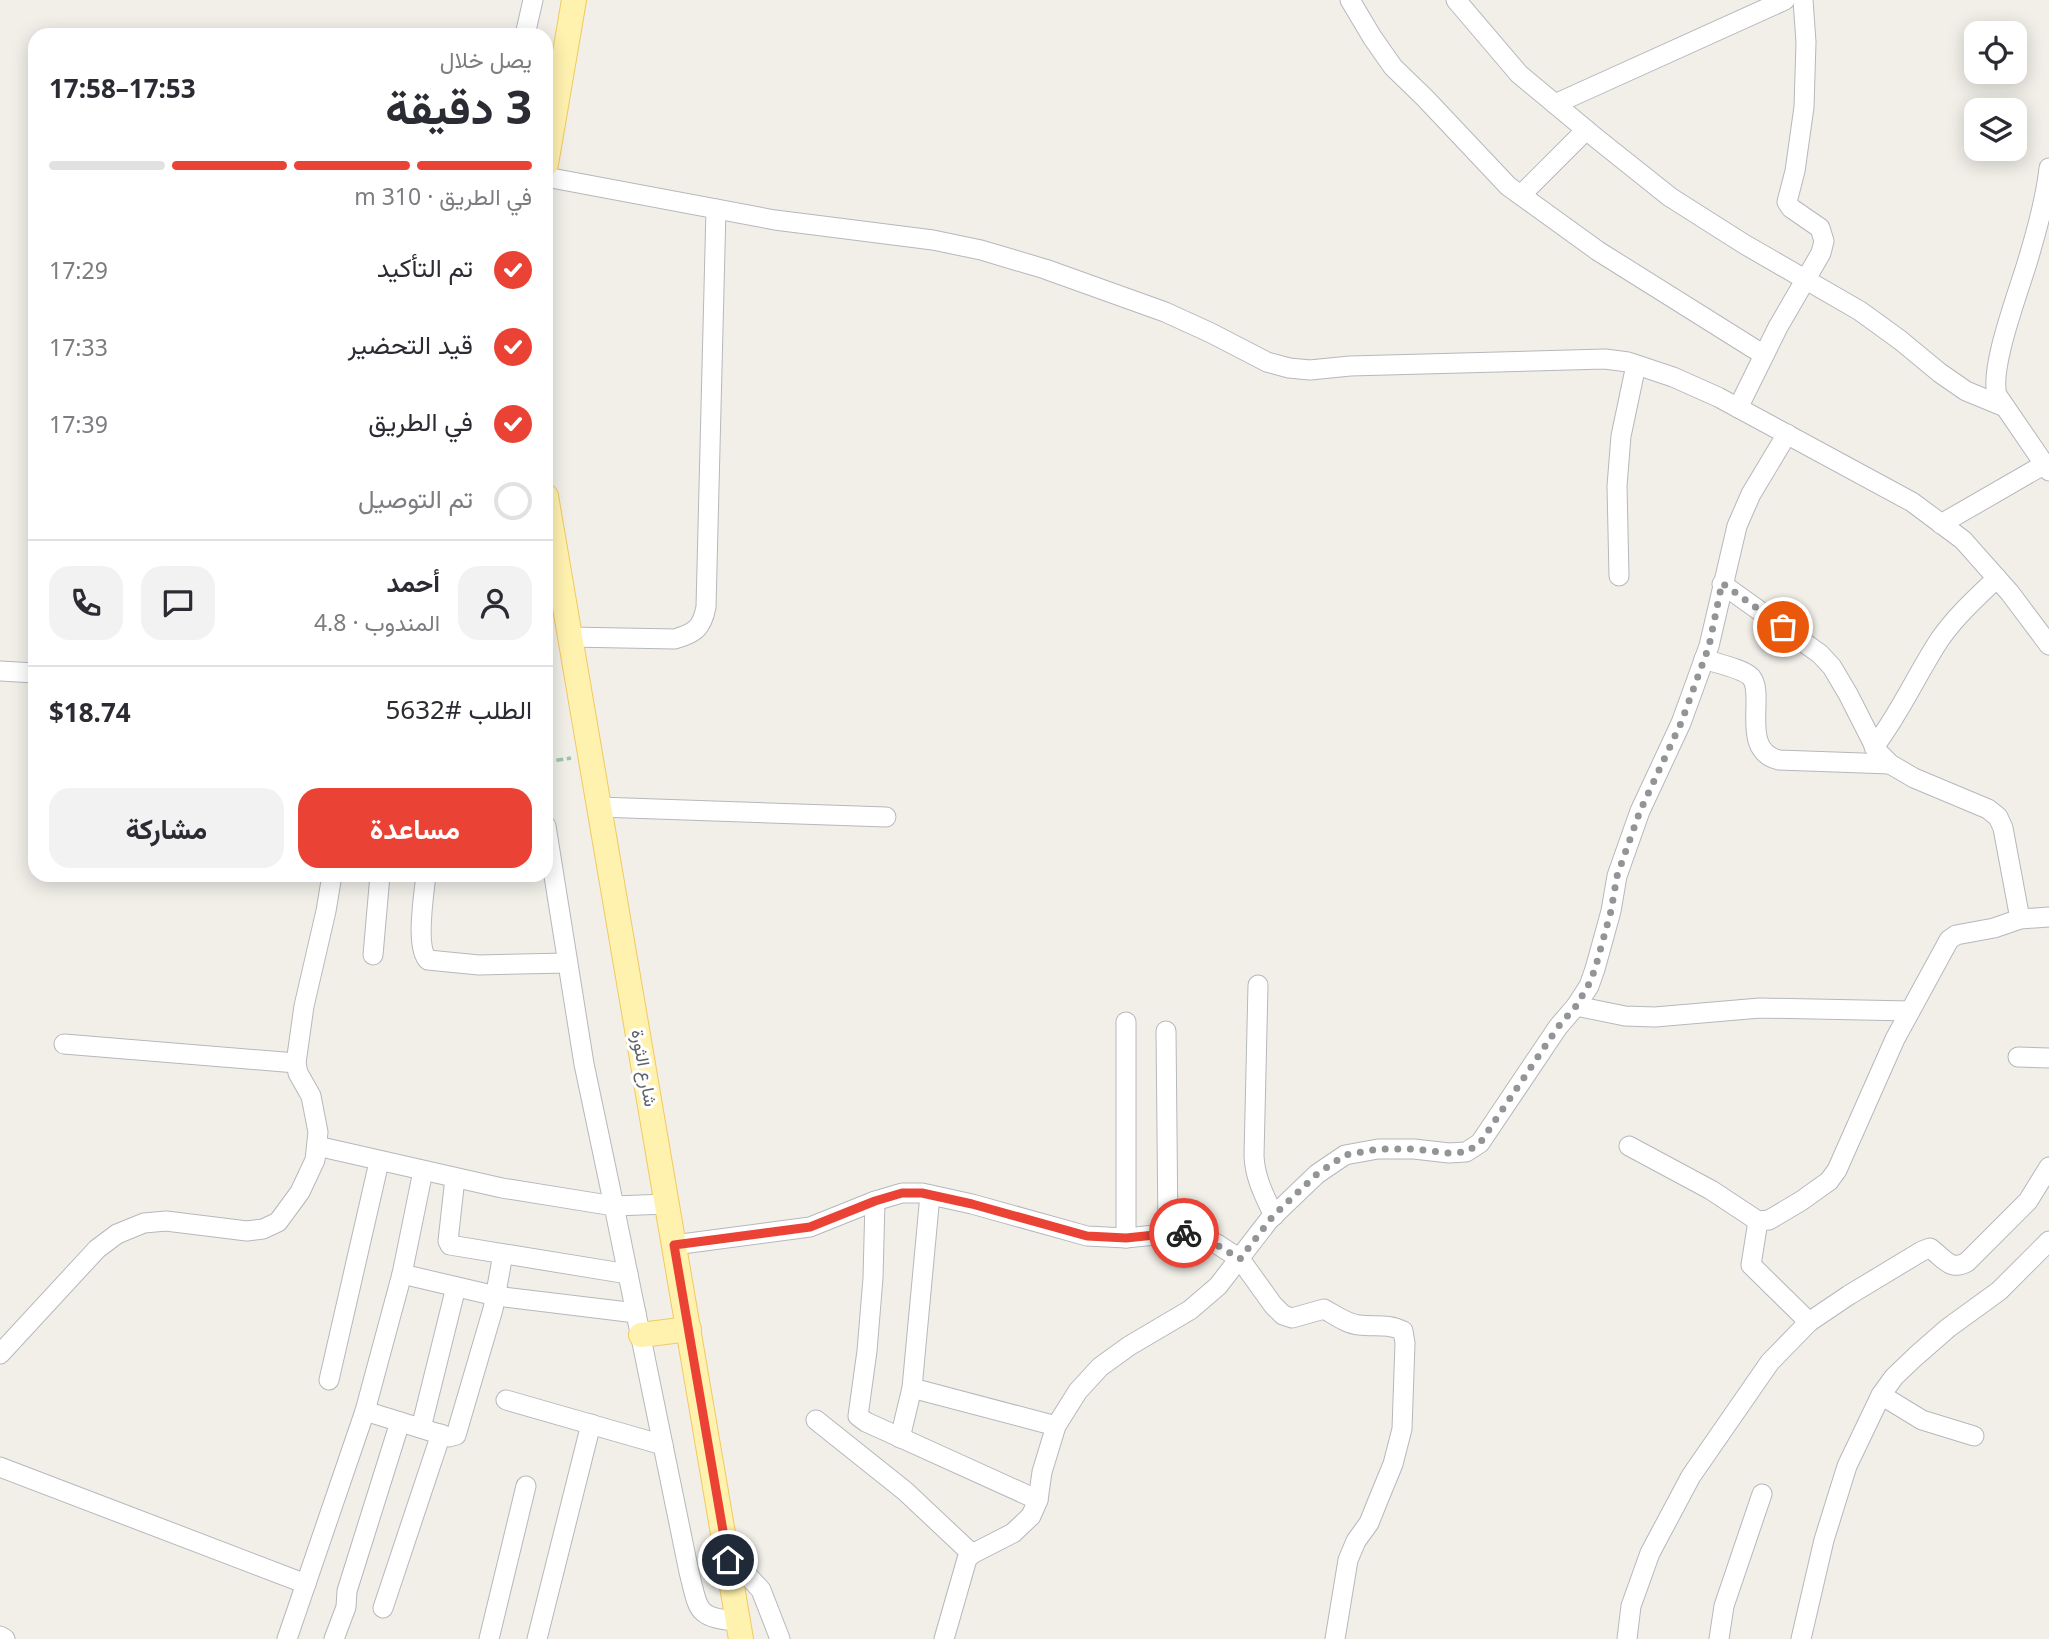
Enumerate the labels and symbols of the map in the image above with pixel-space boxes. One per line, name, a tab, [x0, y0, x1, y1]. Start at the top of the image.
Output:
pin	[1753, 597, 1813, 657]
street label: شارع الثورة	[625, 1027, 664, 1108]
courier	[1149, 1198, 1219, 1268]
pin	[698, 1530, 758, 1590]

